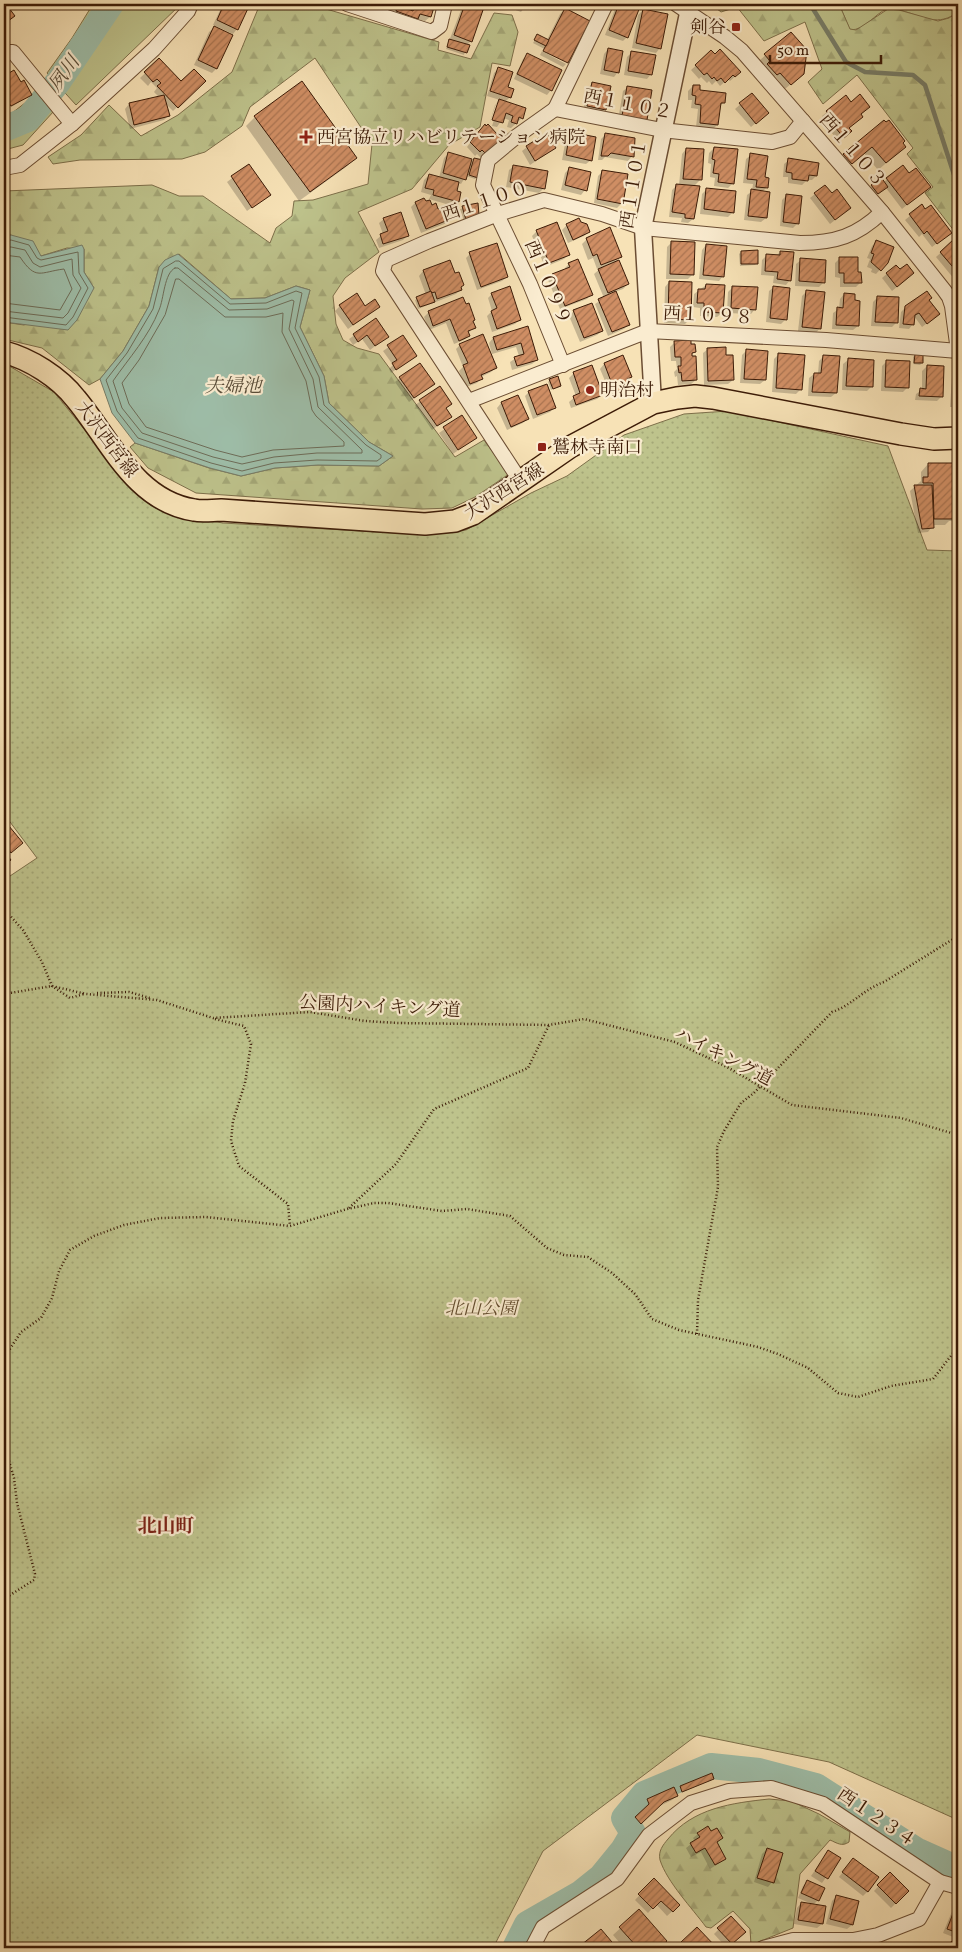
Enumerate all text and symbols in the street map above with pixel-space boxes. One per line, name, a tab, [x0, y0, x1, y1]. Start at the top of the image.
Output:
place label: 剣谷	[690, 16, 726, 41]
marker: 剣谷	[730, 21, 742, 33]
scale bar	[770, 32, 881, 64]
text: 50 m	[777, 41, 809, 62]
water label: 夙川	[43, 50, 87, 97]
street label: 西１１０２	[581, 85, 674, 126]
street label: 西１１０３	[813, 109, 891, 193]
place label: 西宮協立リハビリテーション病院	[317, 126, 585, 151]
marker: 西宮協立リハビリテーション病院	[299, 130, 313, 144]
street label: 西１１０１	[615, 138, 654, 231]
street label: 西１１００	[439, 176, 532, 229]
street label: 西１０９９	[518, 236, 576, 329]
street label: 西１０９８	[662, 302, 754, 331]
water label: 夫婦池	[204, 374, 263, 400]
place label: 明治村	[600, 379, 654, 404]
marker: 明治村	[584, 384, 596, 396]
street label: 大沢西宮線	[69, 396, 143, 483]
place label: 鷲林寺南口	[552, 436, 642, 461]
marker: 鷲林寺南口	[536, 441, 548, 453]
street label: 大沢西宮線	[460, 458, 550, 527]
street label: 公園内ハイキング道	[299, 991, 461, 1024]
street label: ハイキング道	[670, 1022, 777, 1093]
park label: 北山公園	[445, 1297, 520, 1322]
district label: 北山町	[137, 1514, 195, 1540]
street label: 西１２３４	[832, 1783, 920, 1854]

